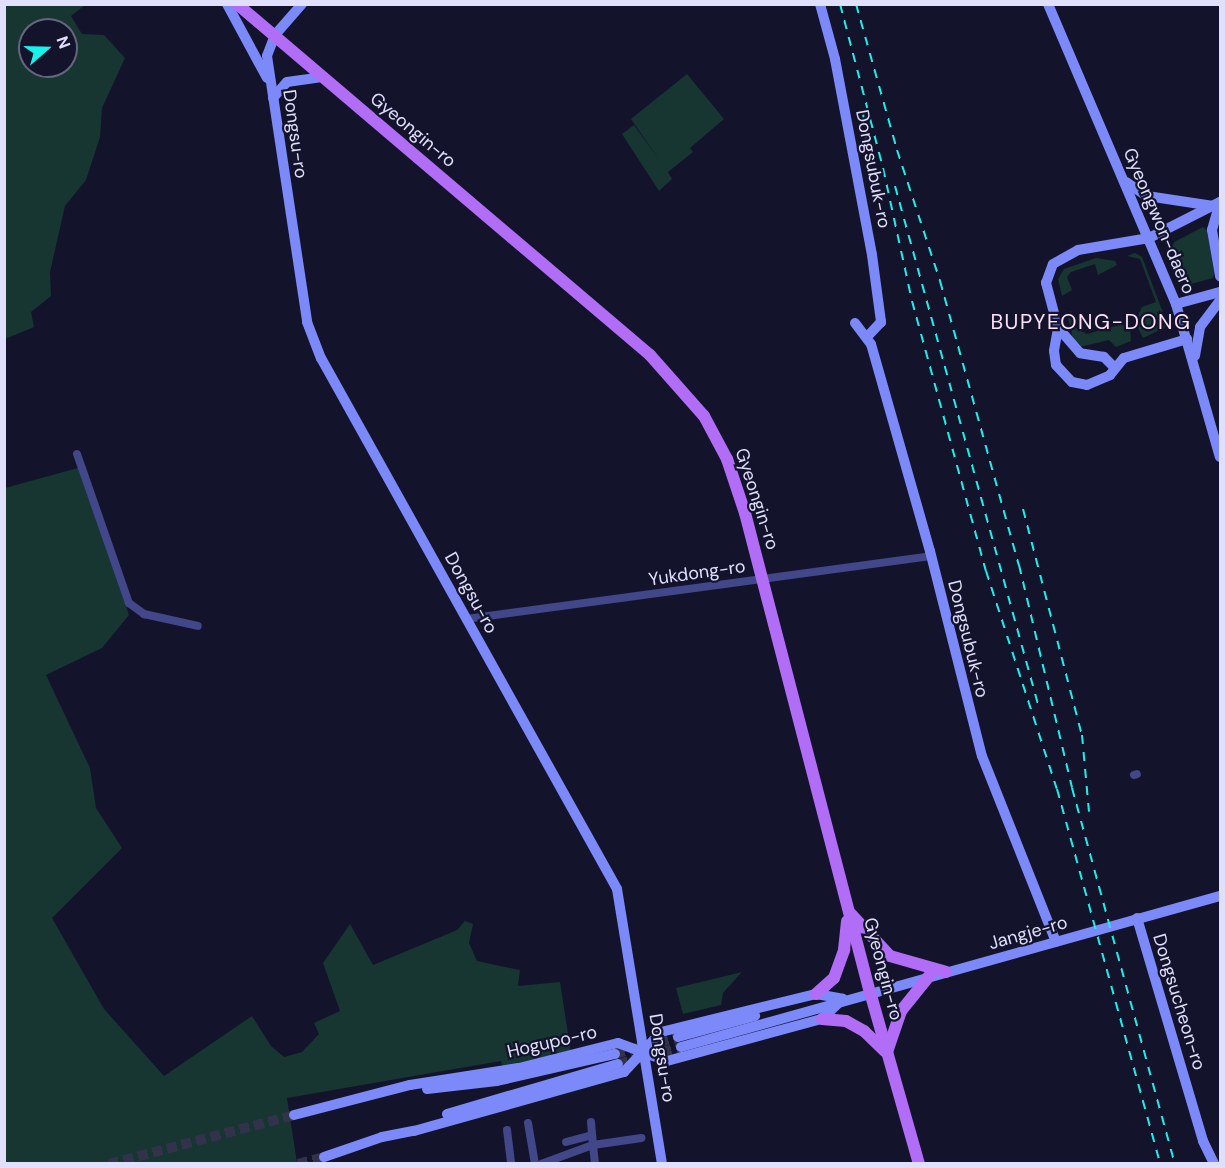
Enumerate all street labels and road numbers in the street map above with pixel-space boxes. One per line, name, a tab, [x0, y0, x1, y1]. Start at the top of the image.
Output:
street label: Dongsu-ro	[278, 88, 312, 180]
street label: Gyeongin-ro	[366, 88, 460, 172]
street label: Dongsubuk-ro	[851, 108, 895, 230]
street label: Gyeongwon-daero	[1118, 145, 1200, 297]
street label: Gyeongin-ro	[730, 446, 784, 552]
street label: Dongsu-ro	[440, 549, 502, 637]
street label: Yukdong-ro	[647, 556, 747, 590]
street label: Dongsubuk-ro	[943, 578, 993, 700]
street label: Jangje-ro	[986, 911, 1070, 955]
street label: Gyeongin-ro	[859, 915, 907, 1023]
street label: Dongsucheon-ro	[1148, 931, 1210, 1073]
street label: Dongsu-ro	[644, 1012, 680, 1104]
street label: Hogupo-ro	[505, 1021, 599, 1063]

